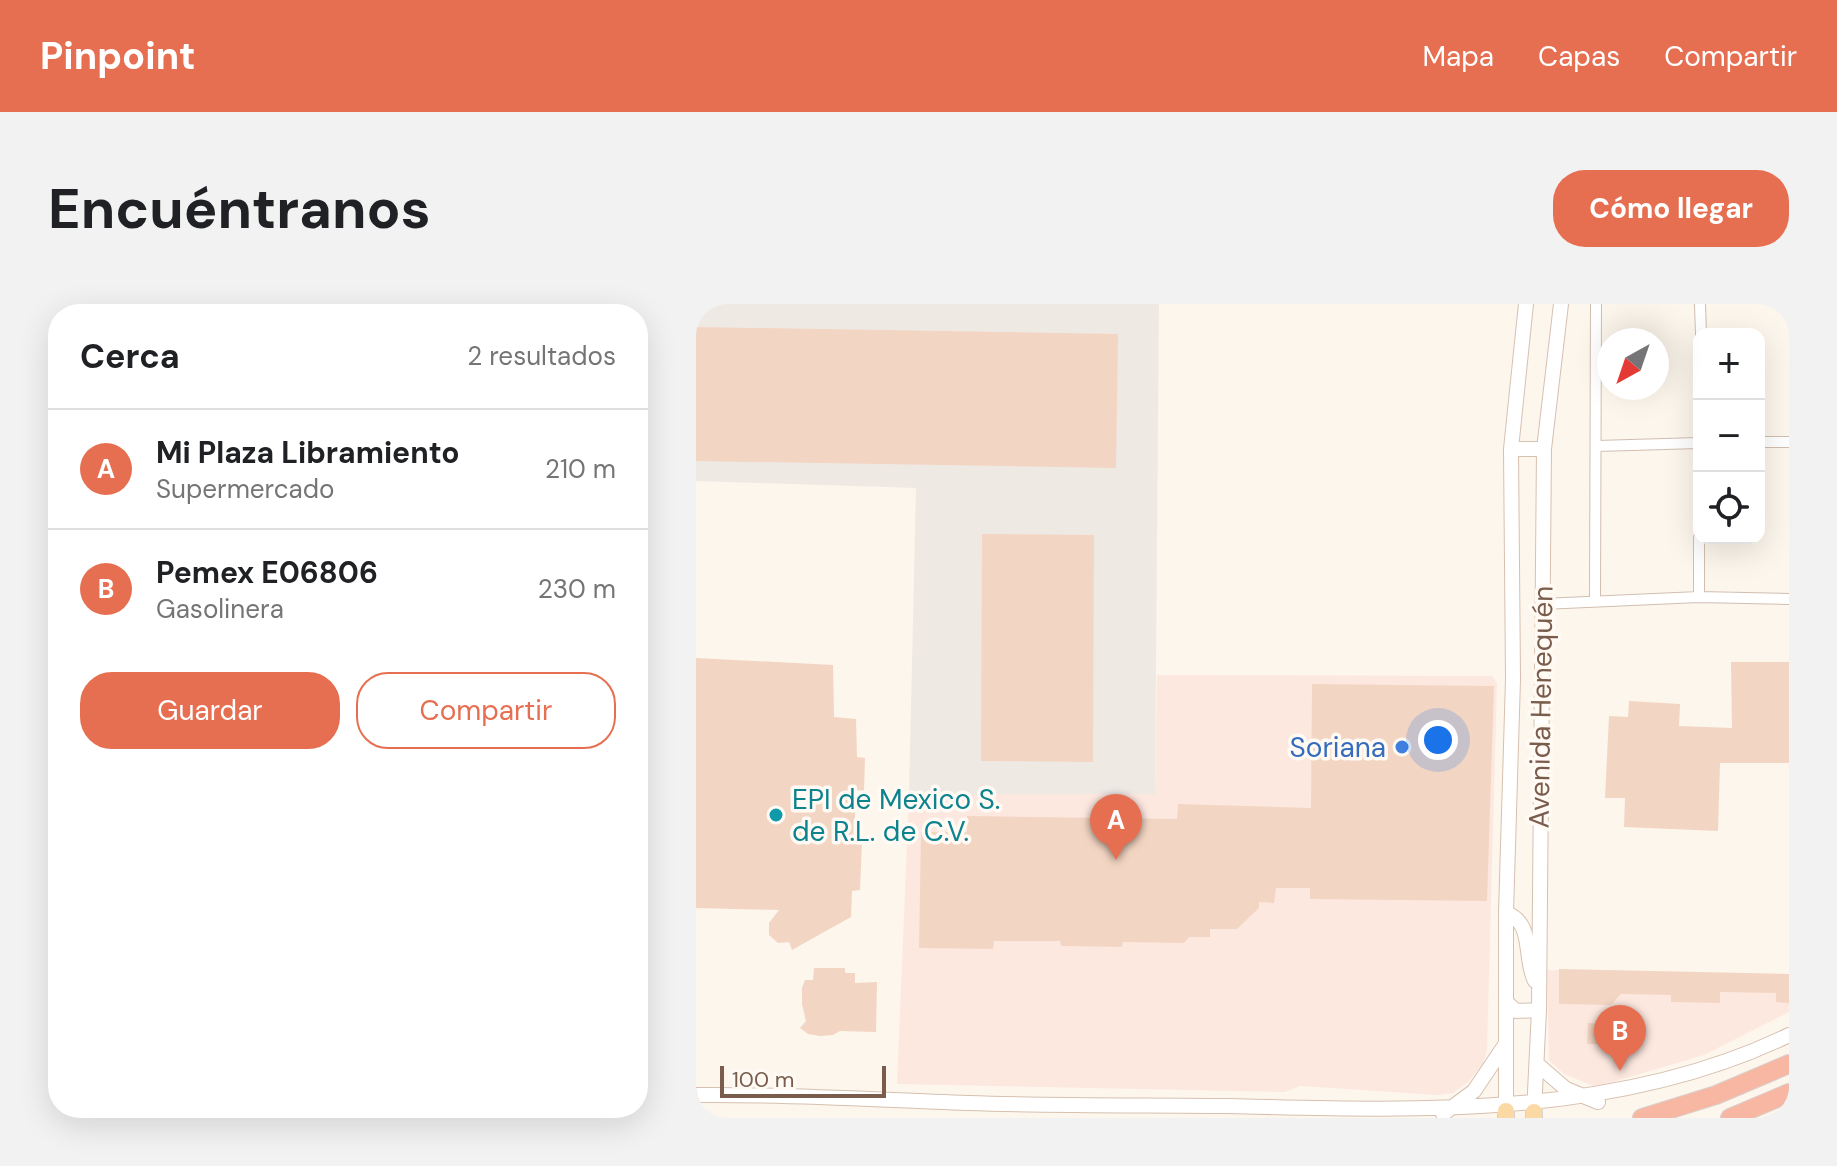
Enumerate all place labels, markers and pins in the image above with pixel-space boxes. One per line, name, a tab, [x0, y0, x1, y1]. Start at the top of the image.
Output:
place label: Soriana	[1290, 729, 1386, 766]
marker: Soriana	[1393, 738, 1411, 756]
place label: EPI de Mexico S. de R.L. de C.V.	[792, 781, 1000, 850]
pin: A	[1090, 794, 1142, 860]
marker: EPI de Mexico S. de R.L. de C.V.	[767, 806, 785, 824]
pin: B	[1594, 1005, 1646, 1071]

